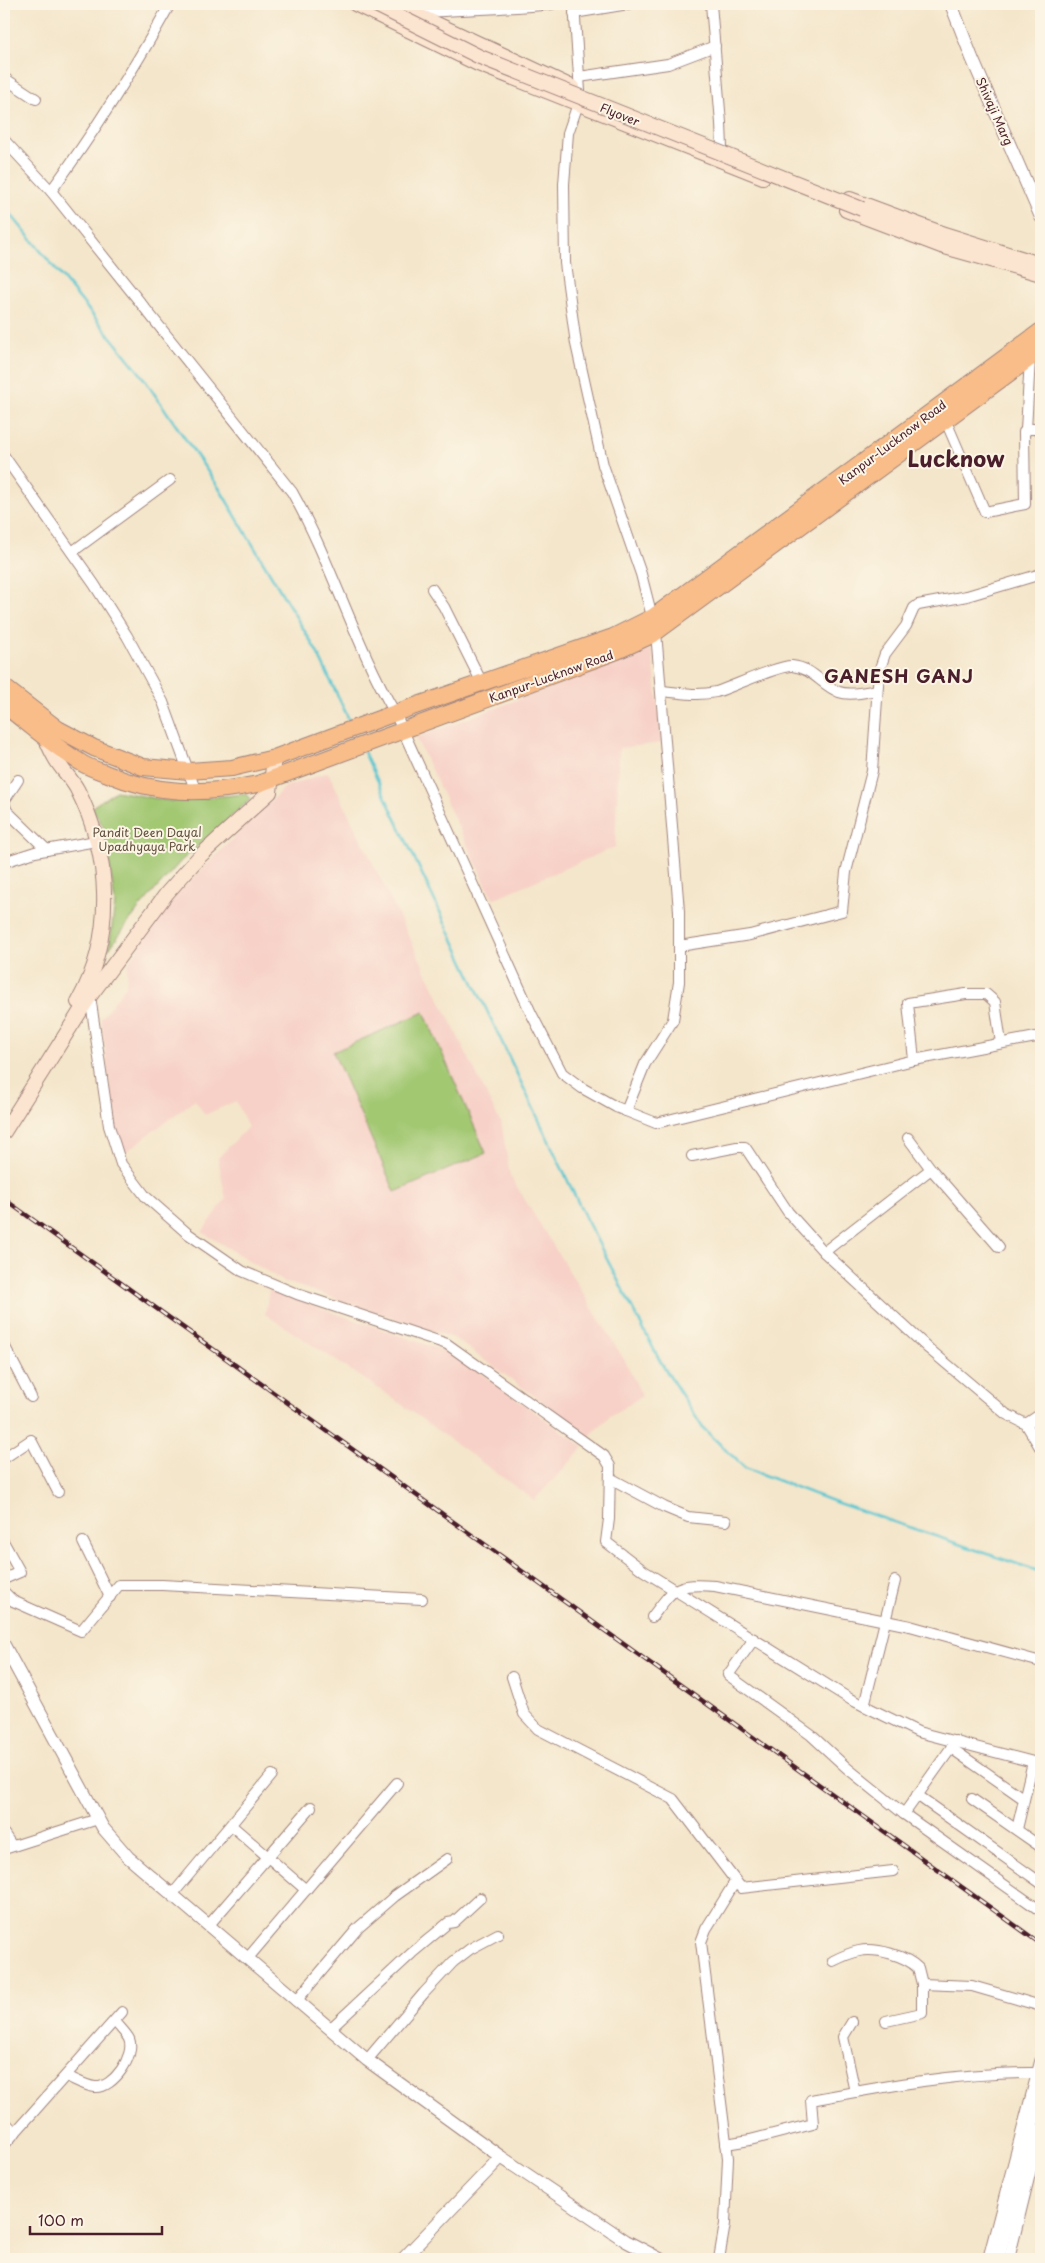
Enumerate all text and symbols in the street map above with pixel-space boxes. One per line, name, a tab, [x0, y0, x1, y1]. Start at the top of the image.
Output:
street label: Shivaji Marg	[972, 74, 1018, 148]
street label: Flyover	[597, 98, 643, 130]
street label: Kanpur-Lucknow Road	[834, 395, 950, 489]
district label: Lucknow	[908, 441, 1005, 474]
street label: Kanpur-Lucknow Road	[486, 645, 616, 707]
district label: GANESH GANJ	[824, 662, 974, 689]
park label: Pandit Deen Dayal Upadhyaya Park	[92, 823, 202, 855]
scale bar	[30, 2203, 162, 2235]
text: 100 m	[38, 2208, 84, 2231]

